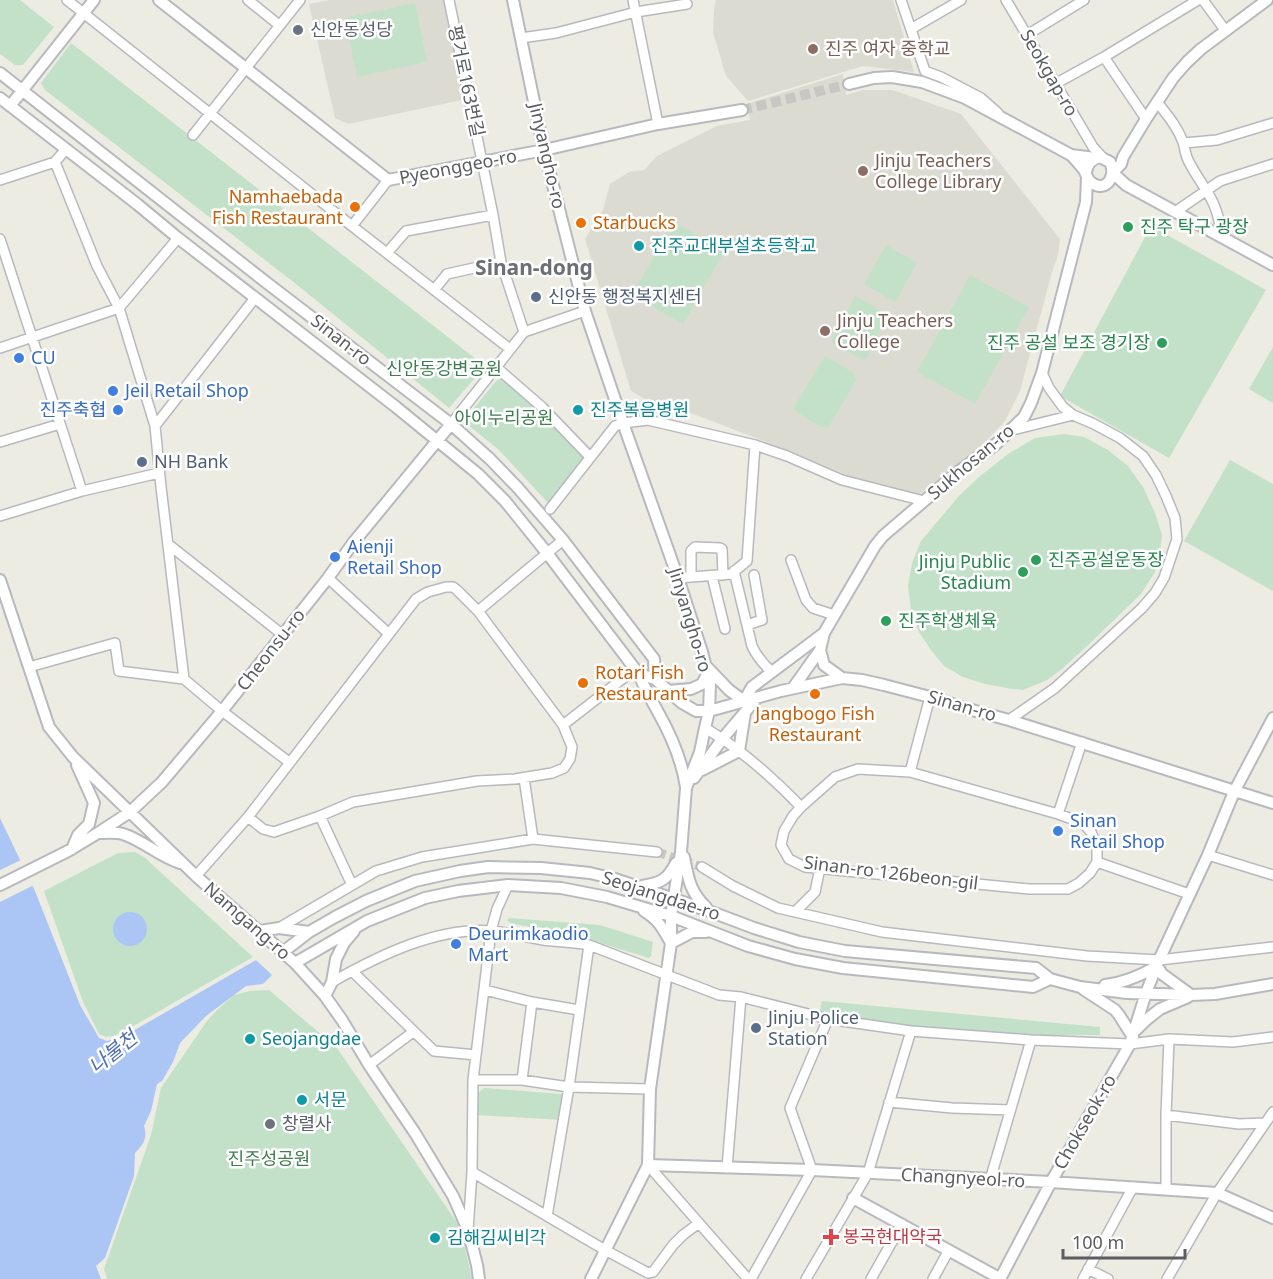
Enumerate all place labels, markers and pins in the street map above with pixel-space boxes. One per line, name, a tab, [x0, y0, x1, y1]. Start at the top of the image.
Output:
place label: 신안동성당	[310, 17, 393, 41]
marker: 신안동성당	[291, 23, 305, 37]
place label: 진주 여자 중학교	[825, 36, 950, 60]
marker: 진주 여자 중학교	[806, 42, 820, 56]
place label: Jinju Teachers College Library	[873, 148, 1002, 193]
marker: Jinju Teachers College Library	[856, 164, 870, 178]
place label: Namhaebada Fish Restaurant	[212, 184, 343, 229]
marker: Namhaebada Fish Restaurant	[348, 200, 362, 214]
place label: Starbucks	[593, 210, 676, 234]
place label: 진주 탁구 광장	[1140, 214, 1249, 238]
marker: Starbucks	[574, 216, 588, 230]
marker: 진주 탁구 광장	[1121, 220, 1135, 234]
place label: 진주교대부설초등학교	[651, 233, 817, 257]
marker: 진주교대부설초등학교	[632, 239, 646, 253]
place label: 신안동 행정복지센터	[548, 284, 702, 308]
marker: 신안동 행정복지센터	[529, 290, 543, 304]
place label: Jinju Teachers College	[835, 308, 953, 353]
marker: Jinju Teachers College	[818, 324, 832, 338]
place label: 진주 공설 보조 경기장	[987, 330, 1150, 354]
marker: 진주 공설 보조 경기장	[1155, 336, 1169, 350]
place label: CU	[31, 345, 56, 369]
marker: CU	[12, 351, 26, 365]
place label: Jeil Retail Shop	[123, 378, 249, 402]
marker: Jeil Retail Shop	[106, 384, 120, 398]
place label: 진주축협	[40, 397, 106, 421]
place label: 진주복음병원	[590, 397, 689, 421]
marker: 진주축협	[111, 403, 125, 417]
marker: 진주복음병원	[571, 403, 585, 417]
place label: NH Bank	[154, 449, 229, 473]
marker: NH Bank	[135, 455, 149, 469]
place label: Aienji Retail Shop	[347, 534, 442, 579]
place label: 진주공설운동장	[1048, 547, 1164, 571]
place label: Jinju Public Stadium	[917, 549, 1011, 594]
marker: Aienji Retail Shop	[328, 550, 342, 564]
marker: 진주공설운동장	[1029, 553, 1043, 567]
marker: Jinju Public Stadium	[1016, 565, 1030, 579]
place label: 진주학생체육	[898, 608, 997, 632]
marker: 진주학생체육	[879, 614, 893, 628]
place label: Rotari Fish Restaurant	[595, 660, 688, 705]
marker: Rotari Fish Restaurant	[576, 676, 590, 690]
marker: Jangbogo Fish Restaurant	[808, 687, 822, 701]
place label: Jangbogo Fish Restaurant	[753, 701, 875, 746]
place label: Sinan Retail Shop	[1070, 808, 1165, 853]
marker: Sinan Retail Shop	[1051, 824, 1065, 838]
place label: Deurimkaodio Mart	[468, 921, 589, 966]
marker: Deurimkaodio Mart	[449, 937, 463, 951]
place label: Jinju Police Station	[766, 1005, 859, 1050]
marker: Jinju Police Station	[749, 1021, 763, 1035]
place label: Seojangdae	[262, 1026, 361, 1050]
marker: Seojangdae	[243, 1032, 257, 1046]
place label: 서문	[314, 1087, 347, 1111]
marker: 서문	[295, 1093, 309, 1107]
place label: 창렬사	[282, 1111, 332, 1135]
marker: 창렬사	[263, 1117, 277, 1131]
place label: 봉곡현대약국	[843, 1224, 942, 1248]
place label: 김해김씨비각	[447, 1225, 546, 1249]
marker: 봉곡현대약국	[824, 1230, 838, 1244]
marker: 김해김씨비각	[428, 1231, 442, 1245]

